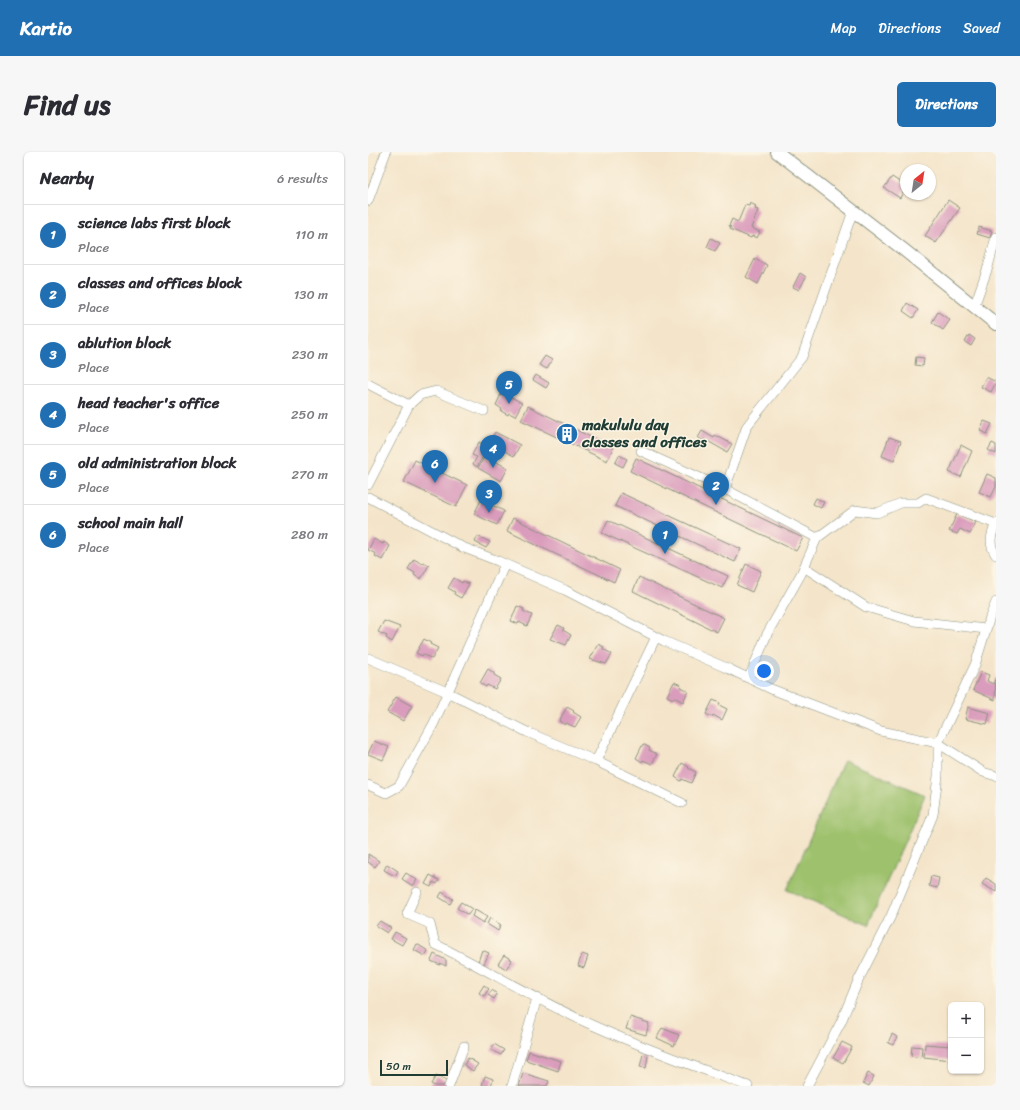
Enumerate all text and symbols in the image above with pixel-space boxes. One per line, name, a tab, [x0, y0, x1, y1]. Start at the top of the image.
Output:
text: Kartio	[20, 12, 72, 45]
text: Map	[830, 16, 856, 41]
text: Directions	[878, 16, 941, 41]
text: Saved	[963, 16, 1000, 41]
text: Find us	[24, 80, 111, 129]
button: Directions	[897, 82, 996, 127]
text: Nearby	[40, 163, 94, 193]
north arrow	[900, 164, 936, 200]
text: 6 results	[277, 167, 328, 190]
text: science labs first block	[78, 210, 231, 236]
text: 1	[50, 223, 56, 246]
text: 110 m	[295, 223, 328, 246]
text: Place	[78, 236, 109, 259]
text: classes and offices block	[78, 270, 242, 296]
text: 2	[49, 283, 57, 306]
text: 130 m	[294, 283, 328, 306]
text: Place	[78, 296, 109, 319]
text: ablution block	[78, 330, 171, 356]
text: 3	[49, 343, 57, 366]
text: 230 m	[292, 343, 328, 366]
text: Place	[78, 356, 109, 379]
pin: 5	[496, 371, 522, 404]
text: head teacher's office	[78, 390, 219, 416]
text: 4	[49, 403, 57, 426]
text: 250 m	[291, 403, 328, 426]
place label: makululu day classes and offices	[581, 412, 708, 455]
text: Place	[78, 416, 109, 439]
building icon: makululu day classes and offices	[554, 421, 580, 447]
pin: 4	[480, 435, 506, 468]
text: old administration block	[78, 450, 237, 476]
pin: 6	[422, 450, 448, 483]
text: 5	[49, 463, 57, 486]
text: 270 m	[291, 463, 328, 486]
pin: 2	[703, 472, 729, 505]
text: Place	[78, 476, 109, 499]
pin: 3	[476, 480, 502, 513]
text: school main hall	[78, 510, 183, 536]
pin: 1	[652, 521, 678, 554]
text: 6	[49, 523, 57, 546]
text: 280 m	[291, 523, 328, 546]
text: Place	[78, 536, 109, 559]
your location	[754, 661, 774, 681]
map controls	[948, 1002, 984, 1074]
button: +	[948, 1002, 984, 1038]
button: −	[948, 1038, 984, 1074]
text: 50 m	[386, 1057, 411, 1076]
scale bar	[380, 1058, 448, 1077]

